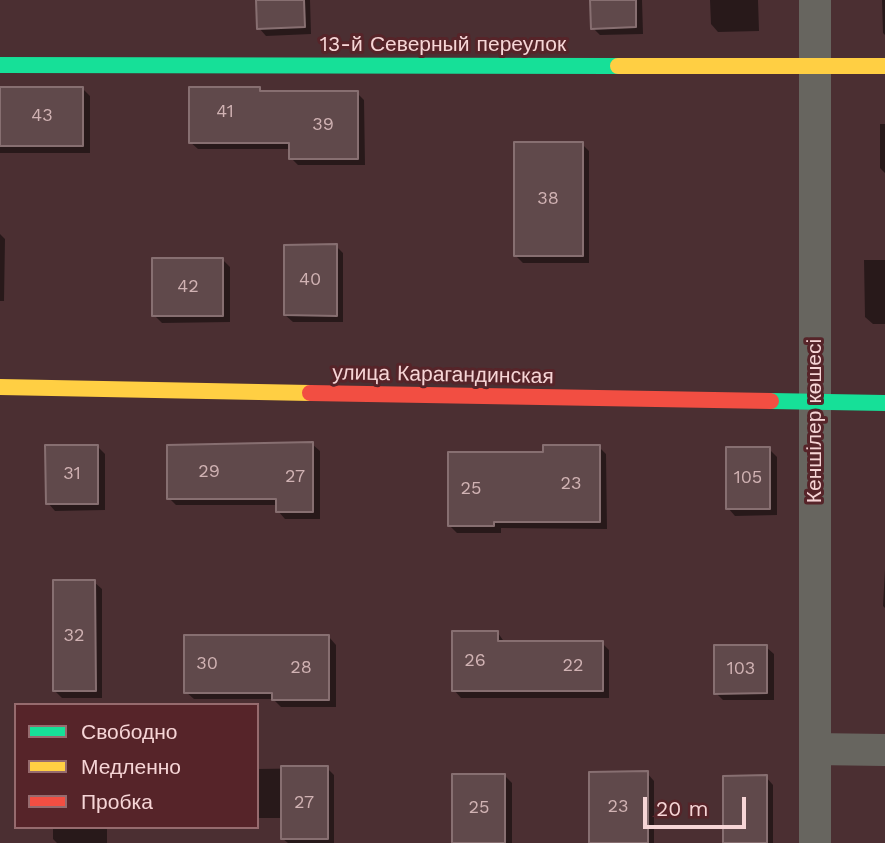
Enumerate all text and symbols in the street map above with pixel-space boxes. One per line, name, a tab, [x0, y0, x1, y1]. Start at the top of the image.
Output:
street label: 13-й Северный переулок	[320, 32, 566, 58]
house number: 41	[216, 101, 234, 123]
house number: 43	[31, 105, 53, 127]
house number: 39	[312, 114, 334, 136]
house number: 38	[537, 188, 559, 210]
house number: 40	[299, 269, 321, 291]
house number: 42	[177, 276, 199, 298]
street label: Кеншілер көшесі	[802, 339, 828, 503]
street label: улица Карагандинская	[332, 360, 554, 390]
house number: 29	[198, 461, 220, 483]
house number: 31	[63, 463, 81, 485]
house number: 27	[285, 466, 305, 488]
house number: 105	[734, 467, 762, 489]
house number: 23	[561, 473, 581, 495]
house number: 25	[461, 478, 481, 500]
house number: 32	[64, 625, 84, 647]
house number: 26	[464, 650, 486, 672]
house number: 30	[196, 653, 218, 675]
house number: 22	[563, 655, 583, 677]
house number: 28	[290, 657, 312, 679]
house number: 103	[727, 658, 755, 680]
legend	[14, 703, 259, 829]
text: Свободно	[81, 719, 178, 744]
text: Медленно	[81, 754, 181, 779]
scale bar	[647, 784, 750, 828]
text: Пробка	[81, 789, 153, 814]
house number: 27	[294, 792, 314, 814]
house number: 23	[608, 796, 628, 818]
text: 20 m	[656, 796, 708, 821]
house number: 25	[469, 797, 489, 819]

